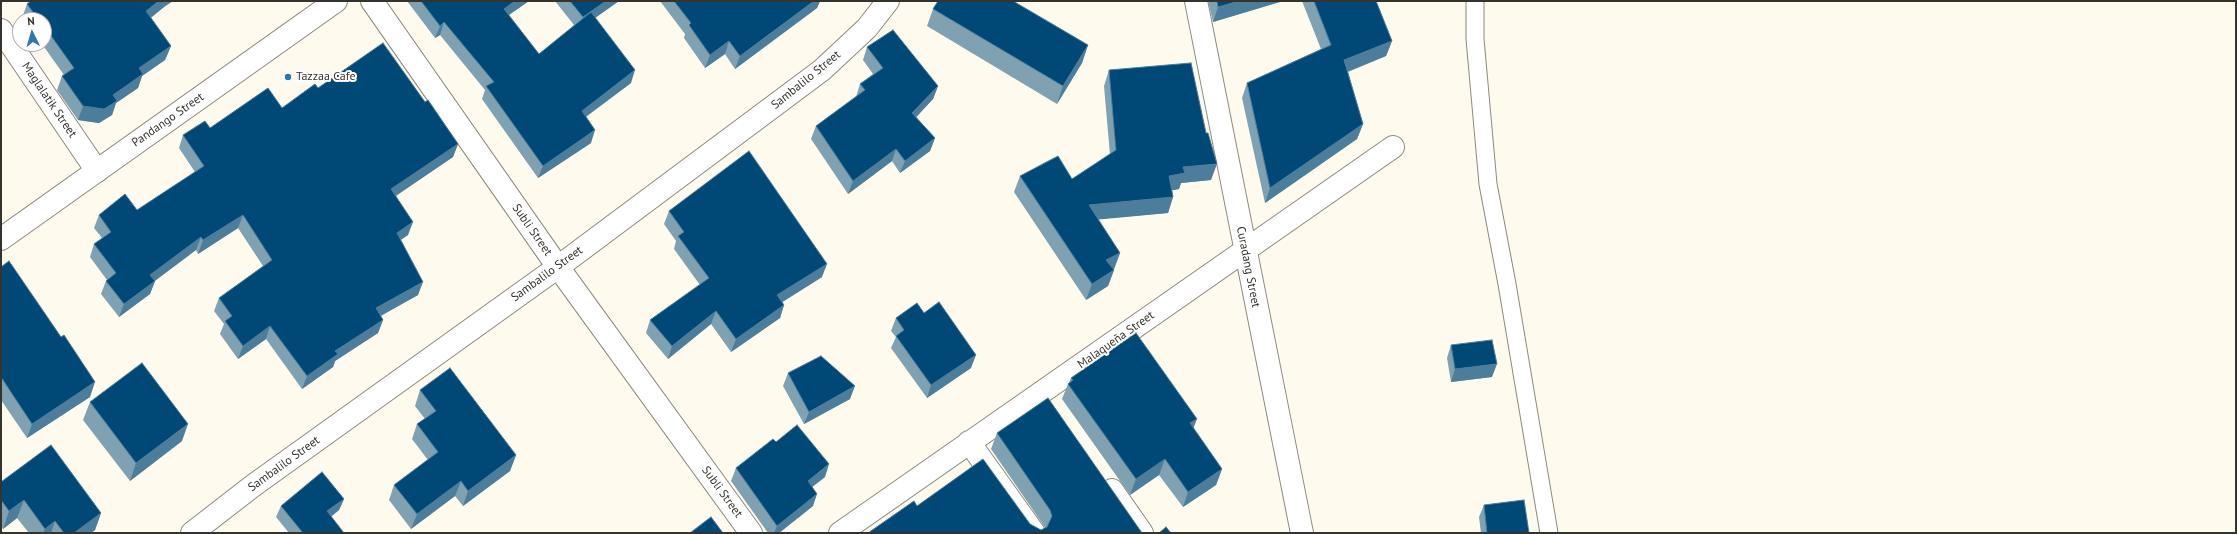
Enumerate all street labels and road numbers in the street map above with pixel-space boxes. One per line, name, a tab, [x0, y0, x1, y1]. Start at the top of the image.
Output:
street label: Sambalilo Street	[768, 48, 844, 112]
street label: Maglalatik Street	[19, 60, 79, 140]
street label: Pandango Street	[129, 90, 207, 150]
street label: Subli Street	[509, 201, 555, 259]
street label: Curadang Street	[1233, 225, 1263, 309]
street label: Sambalilo Street	[508, 243, 586, 305]
street label: Malaqueña Street	[1075, 308, 1157, 372]
street label: Sambalilo Street	[245, 433, 323, 495]
street label: Subli Street	[699, 464, 745, 520]

